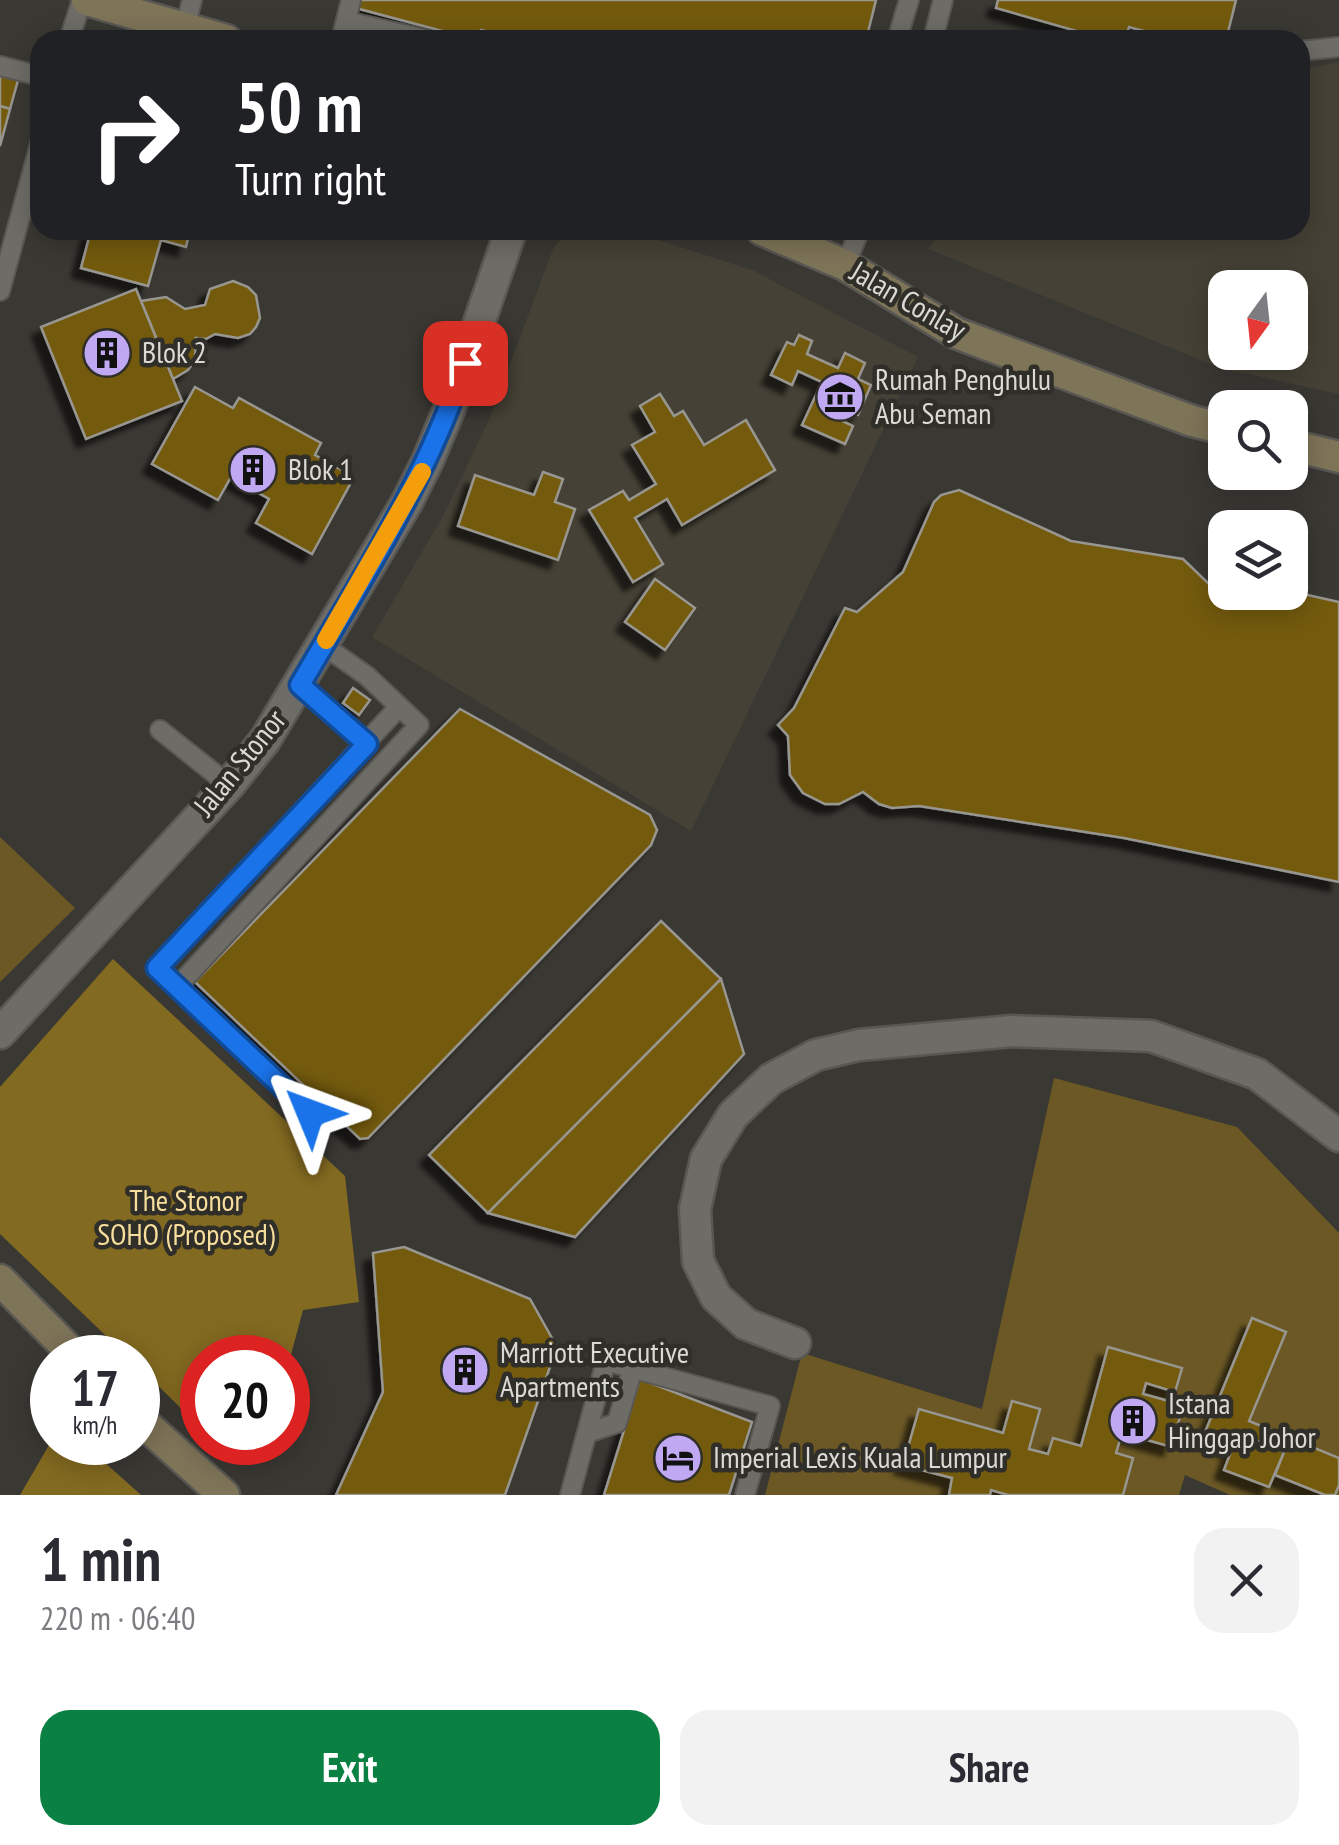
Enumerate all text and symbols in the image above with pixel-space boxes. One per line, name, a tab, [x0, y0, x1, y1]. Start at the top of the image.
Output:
text: 50 m	[235, 61, 363, 151]
icon: right	[70, 70, 200, 200]
text: Turn right	[235, 149, 386, 207]
street label: Jalan Conlay	[843, 251, 974, 349]
north arrow	[1208, 270, 1308, 370]
map controls	[1208, 270, 1308, 610]
pin	[423, 321, 508, 406]
building icon: Blok 2	[81, 327, 133, 379]
place label: Blok 2	[142, 332, 207, 371]
icon: arrive	[438, 336, 493, 391]
place label: Rumah Penghulu Abu Seman	[875, 359, 1051, 432]
museum icon: Rumah Penghulu Abu Seman	[814, 371, 866, 423]
button: search	[1208, 390, 1308, 490]
building icon: Blok 1	[227, 444, 279, 496]
place label: Blok 1	[288, 449, 353, 488]
button: layers	[1208, 510, 1308, 610]
street label: Jalan Stonor	[183, 700, 294, 824]
position arrow	[258, 1061, 362, 1165]
park label: The Stonor SOHO (Proposed)	[97, 1180, 275, 1253]
place label: Marriott Executive Apartments	[500, 1332, 689, 1405]
speed limit sign: 20	[180, 1335, 310, 1465]
building icon: Marriott Executive Apartments	[439, 1344, 491, 1396]
text: 17	[71, 1355, 119, 1420]
place label: Istana Hinggap Johor	[1168, 1383, 1316, 1456]
building icon: Istana Hinggap Johor	[1107, 1395, 1159, 1447]
text: km/h	[73, 1409, 117, 1441]
hotel icon: Imperial Lexis Kuala Lumpur	[652, 1432, 704, 1484]
place label: Imperial Lexis Kuala Lumpur	[713, 1437, 1008, 1476]
text: 1 min	[40, 1520, 161, 1598]
button: close	[1194, 1528, 1299, 1633]
text: 220 m · 06:40	[40, 1597, 195, 1639]
button: Exit	[40, 1710, 660, 1825]
button: Share	[680, 1710, 1299, 1825]

